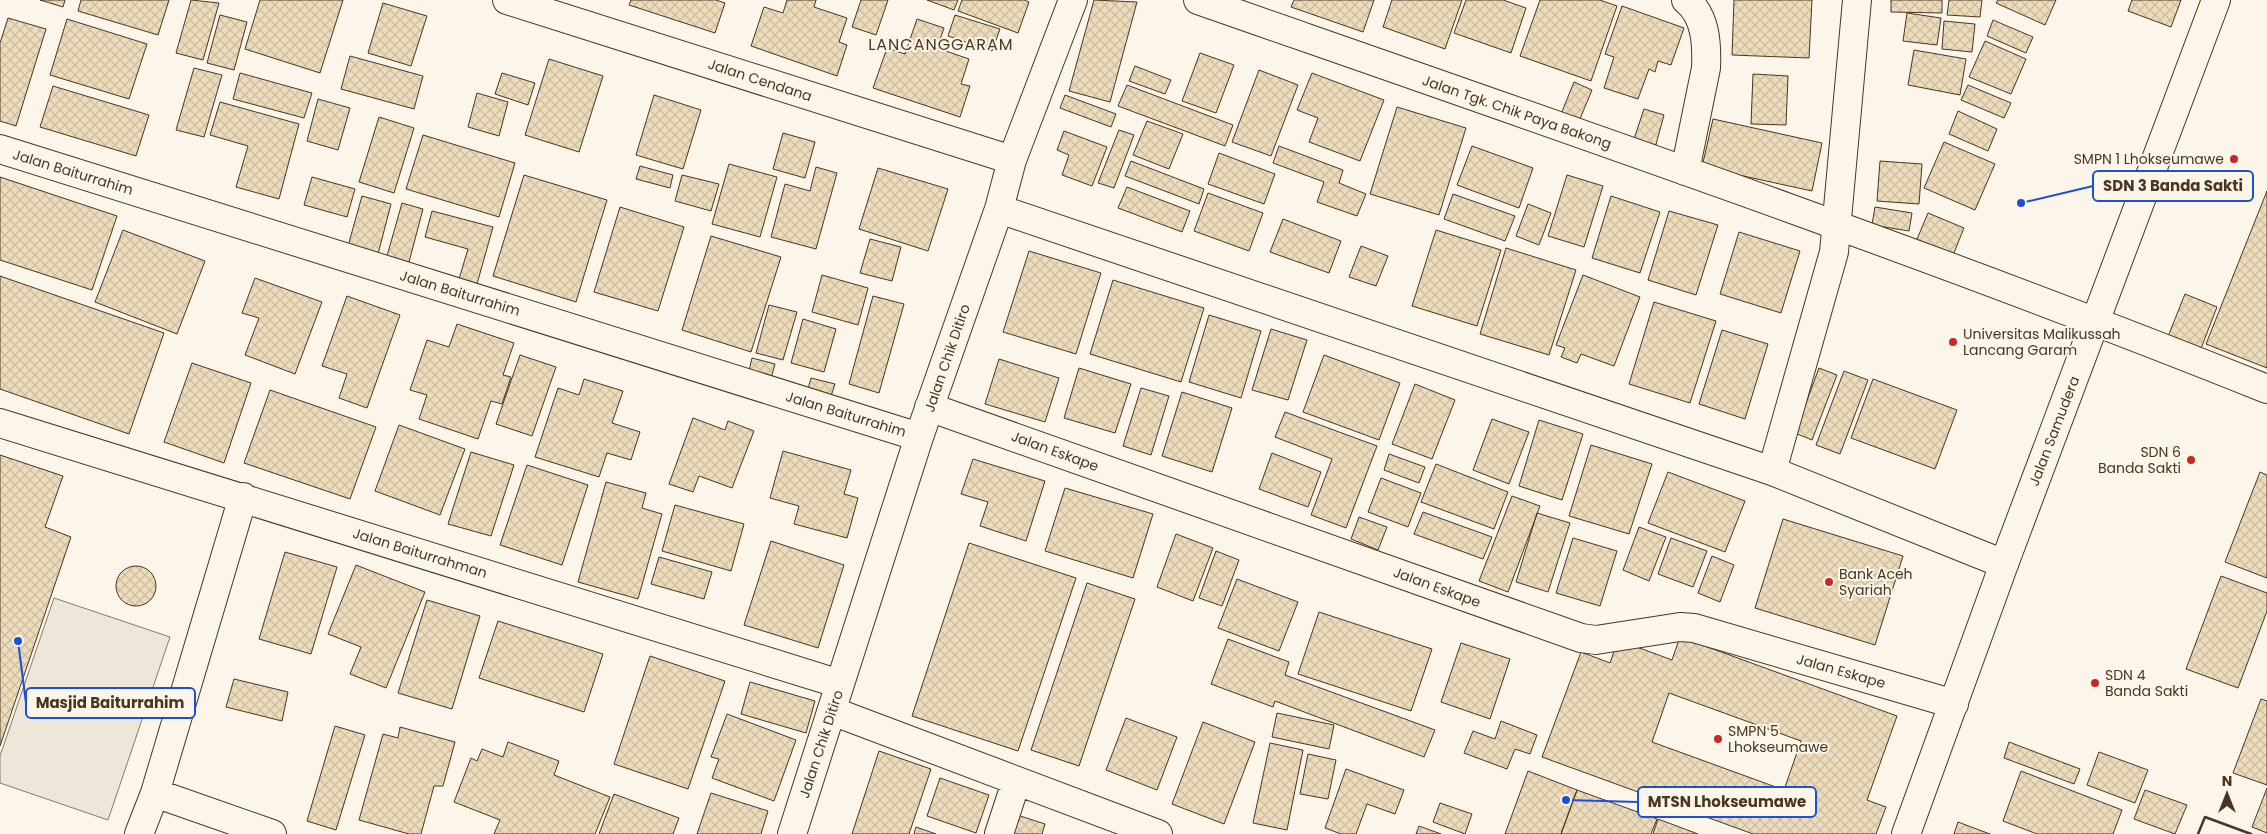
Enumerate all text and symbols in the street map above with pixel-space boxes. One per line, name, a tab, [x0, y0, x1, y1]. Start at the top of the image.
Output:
district label: LANCANGGARAM	[868, 33, 1014, 56]
street label: Jalan Cendana	[705, 54, 815, 106]
street label: Jalan Tgk. Chik Paya Bakong	[1420, 70, 1614, 154]
street label: Jalan Baiturrahim	[10, 144, 136, 200]
place label: SMPN 1 Lhokseumawe	[2074, 149, 2224, 169]
marker: SMPN 1 Lhokseumawe	[2228, 153, 2240, 165]
callout: SDN 3 Banda Sakti	[2093, 171, 2253, 201]
text: SDN 3 Banda Sakti	[2103, 175, 2243, 196]
street label: Jalan Baiturrahim	[397, 265, 523, 321]
street label: Jalan Chik Ditiro	[919, 301, 975, 415]
place label: Universitas Malikussah Lancang Garam	[1963, 324, 2121, 360]
marker: Universitas Malikussah Lancang Garam	[1947, 336, 1959, 348]
street label: Jalan Samudera	[2024, 373, 2084, 489]
street label: Jalan Baiturrahim	[783, 386, 909, 442]
street label: Jalan Eskape	[1008, 426, 1102, 476]
place label: SDN 6 Banda Sakti	[2098, 442, 2181, 478]
marker: SDN 6 Banda Sakti	[2185, 454, 2197, 466]
street label: Jalan Baiturrahman	[350, 523, 490, 583]
street label: Jalan Eskape	[1390, 562, 1484, 612]
place label: Bank Aceh Syariah	[1839, 564, 1913, 600]
marker: Bank Aceh Syariah	[1823, 576, 1835, 588]
street label: Jalan Eskape	[1794, 649, 1888, 693]
place label: SDN 4 Banda Sakti	[2105, 665, 2188, 701]
marker: SDN 4 Banda Sakti	[2089, 677, 2101, 689]
street label: Jalan Chik Ditiro	[794, 687, 848, 801]
callout: Masjid Baiturrahim	[26, 688, 195, 718]
text: Masjid Baiturrahim	[36, 692, 184, 713]
place label: SMPN 5 Lhokseumawe	[1728, 721, 1828, 757]
marker: SMPN 5 Lhokseumawe	[1712, 733, 1724, 745]
north arrow	[2202, 769, 2252, 819]
text: N	[2222, 771, 2232, 791]
callout: MTSN Lhokseumawe	[1638, 787, 1816, 817]
text: MTSN Lhokseumawe	[1648, 791, 1806, 812]

